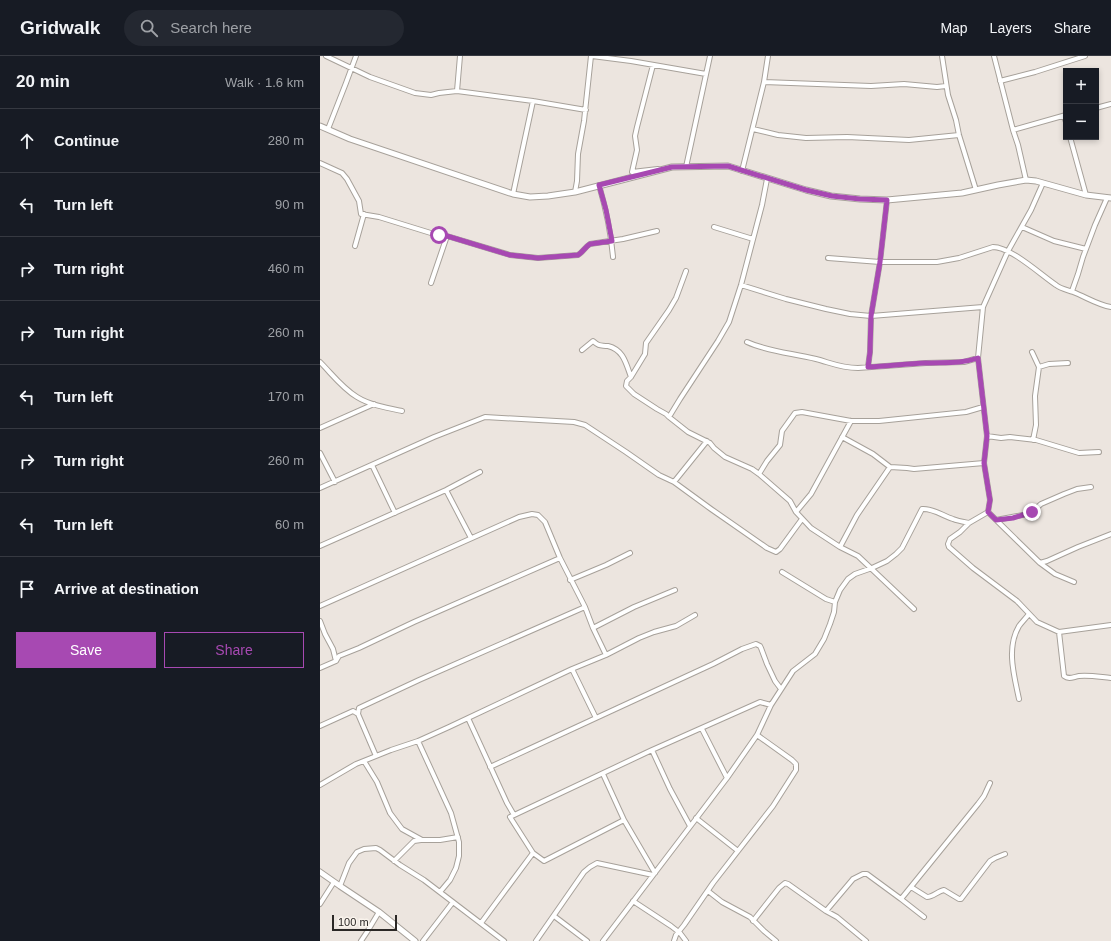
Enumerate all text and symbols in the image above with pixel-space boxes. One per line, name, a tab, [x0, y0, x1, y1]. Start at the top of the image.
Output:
search box	[124, 10, 404, 46]
text: Gridwalk	[20, 17, 100, 38]
icon: search	[138, 17, 160, 39]
text: Search here	[170, 19, 252, 36]
text: Map	[940, 20, 968, 36]
text: Layers	[990, 20, 1032, 36]
text: Share	[1054, 20, 1091, 36]
map controls	[1063, 68, 1099, 140]
button: +	[1063, 68, 1099, 104]
text: 20 min	[16, 72, 70, 91]
text: Walk · 1.6 km	[225, 75, 304, 90]
button: −	[1063, 104, 1099, 140]
icon: ahead	[16, 130, 38, 152]
text: Continue	[54, 132, 119, 149]
text: 280 m	[268, 133, 304, 148]
icon: left	[16, 194, 38, 216]
text: Turn left	[54, 196, 113, 213]
text: 90 m	[275, 197, 304, 212]
route start	[430, 226, 448, 244]
icon: right	[16, 258, 38, 280]
text: Turn right	[54, 260, 124, 277]
text: 460 m	[268, 261, 304, 276]
icon: right	[16, 322, 38, 344]
text: Turn right	[54, 324, 124, 341]
text: 260 m	[268, 325, 304, 340]
icon: left	[16, 386, 38, 408]
text: Turn left	[54, 388, 113, 405]
text: 170 m	[268, 389, 304, 404]
icon: right	[16, 450, 38, 472]
text: Turn right	[54, 452, 124, 469]
text: 260 m	[268, 453, 304, 468]
route end	[1023, 503, 1041, 521]
icon: left	[16, 514, 38, 536]
text: Turn left	[54, 516, 113, 533]
text: 60 m	[275, 517, 304, 532]
icon: arrive	[16, 578, 38, 600]
text: Arrive at destination	[54, 580, 199, 597]
button: Save	[16, 632, 156, 668]
button: Share	[164, 632, 304, 668]
scale bar	[332, 913, 397, 932]
text: 100 m	[338, 916, 369, 928]

